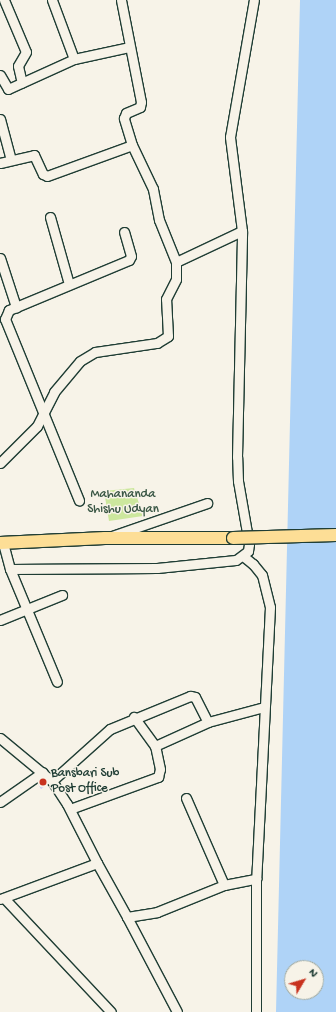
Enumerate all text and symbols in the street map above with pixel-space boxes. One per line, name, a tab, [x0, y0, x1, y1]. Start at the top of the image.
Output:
park label: Mahananda Shishu Udyan	[87, 488, 159, 519]
place label: Bansbari Sub Post Office	[51, 767, 119, 798]
marker: Bansbari Sub Post Office	[38, 777, 48, 787]
north arrow	[284, 960, 324, 1000]
text: N	[306, 967, 320, 980]

